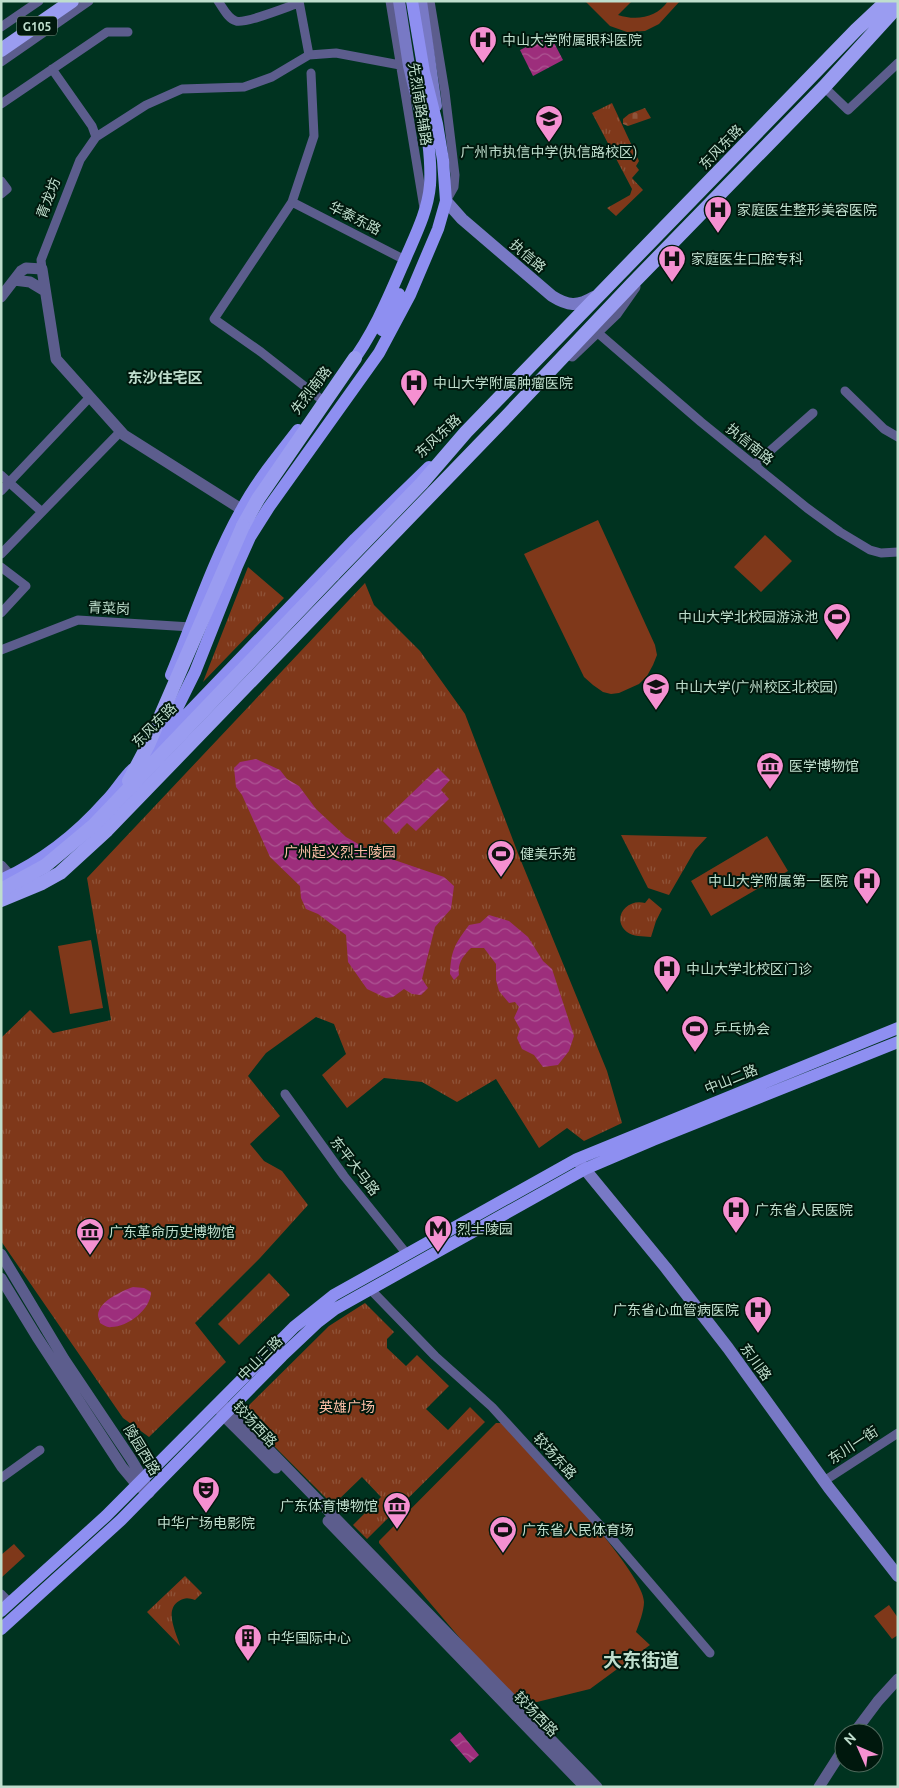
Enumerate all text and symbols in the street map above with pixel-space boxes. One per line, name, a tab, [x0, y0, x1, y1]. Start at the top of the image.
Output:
road number: G105	[17, 16, 57, 36]
hospital icon: 中山大学附属眼科医院	[468, 25, 498, 64]
place label: 中山大学附属眼科医院	[502, 32, 642, 48]
street label: 先烈南路辅路	[406, 61, 434, 147]
school or university icon: 广州市执信中学(执信路校区)	[534, 104, 564, 143]
street label: 东风东路	[696, 121, 746, 173]
place label: 广州市执信中学(执信路校区)	[461, 144, 637, 160]
street label: 青龙坊	[33, 176, 63, 220]
hospital icon: 家庭医生整形美容医院	[703, 195, 733, 234]
street label: 华泰东路	[326, 198, 384, 238]
place label: 家庭医生整形美容医院	[737, 202, 877, 218]
street label: 执信路	[507, 236, 549, 276]
hospital icon: 家庭医生口腔专科	[657, 244, 687, 283]
place label: 家庭医生口腔专科	[691, 251, 803, 267]
street label: 先烈南路	[287, 363, 335, 417]
hospital icon: 中山大学附属肿瘤医院	[399, 368, 429, 407]
district label: 东沙住宅区	[127, 369, 203, 386]
place label: 中山大学附属肿瘤医院	[433, 375, 573, 391]
street label: 东风东路	[412, 411, 464, 461]
street label: 执信南路	[723, 420, 777, 468]
street label: 青菜岗	[88, 599, 130, 617]
sports icon: 中山大学北校园游泳池	[822, 602, 852, 641]
place label: 中山大学北校园游泳池	[678, 609, 818, 625]
school or university icon: 中山大学(广州校区北校园)	[641, 672, 671, 711]
place label: 中山大学(广州校区北校园)	[675, 679, 838, 695]
street label: 东风东路	[129, 700, 179, 750]
museum icon: 医学博物馆	[755, 751, 785, 790]
place label: 医学博物馆	[789, 758, 859, 774]
sports icon: 健美乐苑	[486, 839, 516, 878]
park label: 广州起义烈士陵园	[284, 844, 396, 860]
place label: 健美乐苑	[520, 846, 576, 862]
hospital icon: 中山大学附属第一医院	[852, 866, 882, 905]
place label: 中山大学附属第一医院	[708, 873, 848, 889]
hospital icon: 中山大学北校区门诊	[652, 954, 682, 993]
place label: 中山大学北校区门诊	[686, 961, 812, 977]
sports icon: 乒乓协会	[680, 1014, 710, 1053]
place label: 乒乓协会	[714, 1021, 770, 1037]
street label: 中山二路	[702, 1061, 760, 1097]
street label: 东平大马路	[327, 1133, 383, 1199]
hospital icon: 广东省人民医院	[721, 1195, 751, 1234]
place label: 广东省人民医院	[755, 1202, 853, 1218]
metro station icon: 烈士陵园	[423, 1214, 453, 1253]
museum icon: 广东革命历史博物馆	[75, 1217, 105, 1256]
place label: 烈士陵园	[457, 1221, 513, 1237]
place label: 广东革命历史博物馆	[109, 1224, 235, 1240]
hospital icon: 广东省心血管病医院	[743, 1295, 773, 1334]
place label: 广东省心血管病医院	[613, 1302, 739, 1318]
street label: 中山三路	[235, 1333, 285, 1383]
street label: 东川路	[737, 1340, 775, 1384]
street label: 较场西路	[230, 1398, 280, 1450]
park label: 英雄广场	[319, 1399, 375, 1415]
street label: 陵园西路	[121, 1422, 163, 1478]
street label: 东川一街	[825, 1423, 881, 1467]
street label: 较场东路	[530, 1430, 580, 1482]
theatre icon: 中华广场电影院	[191, 1475, 221, 1514]
museum icon: 广东体育博物馆	[382, 1491, 412, 1530]
place label: 广东体育博物馆	[280, 1498, 378, 1514]
place label: 中华广场电影院	[157, 1515, 255, 1531]
sports icon: 广东省人民体育场	[488, 1515, 518, 1554]
place label: 广东省人民体育场	[522, 1522, 634, 1538]
building icon: 中华国际中心	[233, 1623, 263, 1662]
place label: 中华国际中心	[267, 1630, 351, 1646]
district label: 大东街道	[603, 1649, 679, 1671]
street label: 较场西路	[511, 1688, 561, 1740]
north arrow	[834, 1723, 884, 1773]
text: N	[840, 1729, 859, 1748]

